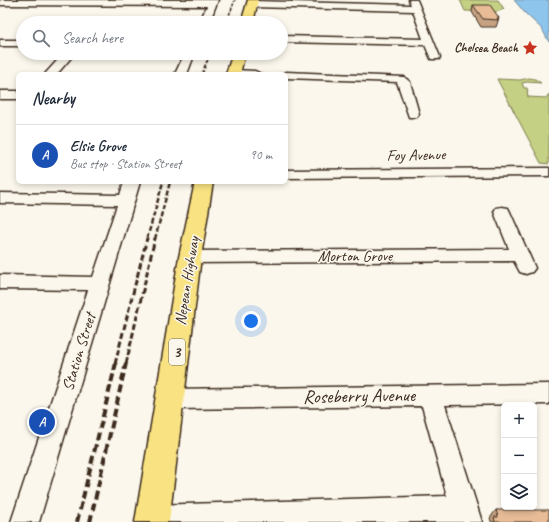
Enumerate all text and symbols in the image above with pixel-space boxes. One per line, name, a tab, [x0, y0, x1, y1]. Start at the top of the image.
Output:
search box	[16, 16, 288, 60]
icon: search	[30, 27, 52, 49]
text: Search here	[62, 29, 123, 48]
place icon: Chelsea Beach	[521, 39, 539, 57]
place label: Chelsea Beach	[454, 40, 519, 56]
text: Nearby	[32, 88, 75, 109]
text: Elsie Grove	[70, 137, 126, 156]
street label: Foy Avenue	[387, 144, 447, 166]
text: A	[42, 147, 48, 163]
text: 90 m	[250, 147, 272, 163]
text: Bus stop · Station Street	[70, 156, 181, 172]
street label: Nepean Highway	[170, 234, 204, 327]
street label: Morton Grove	[318, 246, 394, 266]
street label: Station Street	[58, 308, 101, 393]
your location	[241, 311, 261, 331]
road number: 3	[169, 339, 185, 365]
street label: Roseberry Avenue	[303, 383, 417, 409]
map controls	[501, 402, 537, 510]
button: +	[501, 402, 537, 438]
pin: A	[29, 407, 55, 437]
button: −	[501, 438, 537, 474]
button: layers	[501, 474, 537, 510]

